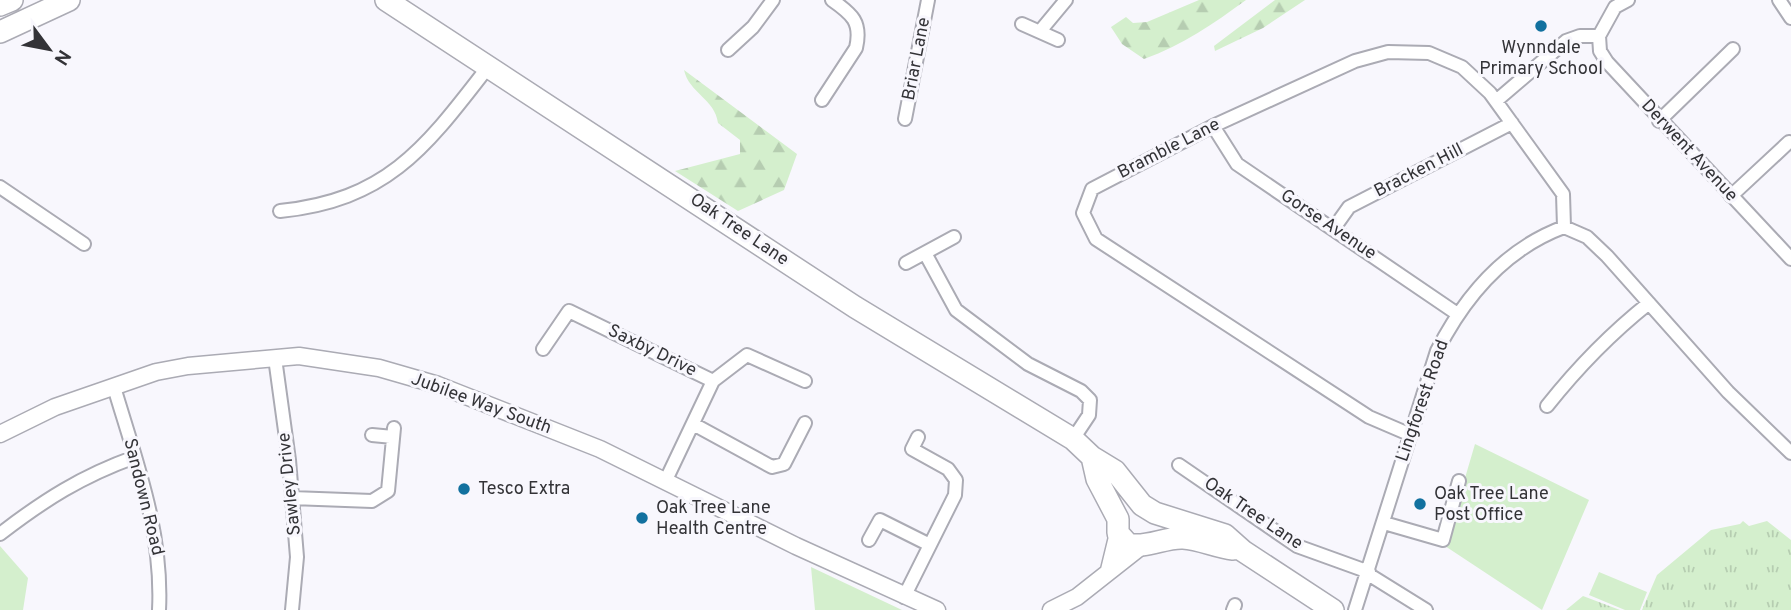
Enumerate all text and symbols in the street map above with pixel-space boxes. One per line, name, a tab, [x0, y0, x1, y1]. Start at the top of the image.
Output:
north arrow	[14, 14, 84, 84]
street label: Briar Lane	[898, 16, 936, 102]
marker: Wynndale Primary School	[1533, 18, 1549, 34]
place label: Wynndale Primary School	[1479, 37, 1603, 81]
text: N	[48, 45, 76, 69]
street label: Derwent Avenue	[1636, 95, 1742, 207]
street label: Bramble Lane	[1114, 113, 1224, 185]
street label: Bracken Hill	[1371, 139, 1467, 203]
street label: Gorse Avenue	[1276, 184, 1380, 266]
street label: Oak Tree Lane	[685, 188, 793, 272]
street label: Saxby Drive	[604, 320, 700, 382]
street label: Lingforest Road	[1391, 337, 1455, 465]
street label: Jubilee Way South	[408, 368, 554, 440]
street label: Sawley Drive	[273, 431, 307, 537]
street label: Sandown Road	[117, 436, 169, 558]
street label: Oak Tree Lane	[1199, 472, 1307, 556]
place label: Tesco Extra	[478, 478, 570, 501]
marker: Tesco Extra	[456, 481, 472, 497]
place label: Oak Tree Lane Post Office	[1434, 483, 1549, 527]
marker: Oak Tree Lane Post Office	[1412, 496, 1428, 512]
place label: Oak Tree Lane Health Centre	[656, 497, 771, 541]
marker: Oak Tree Lane Health Centre	[634, 510, 650, 526]

